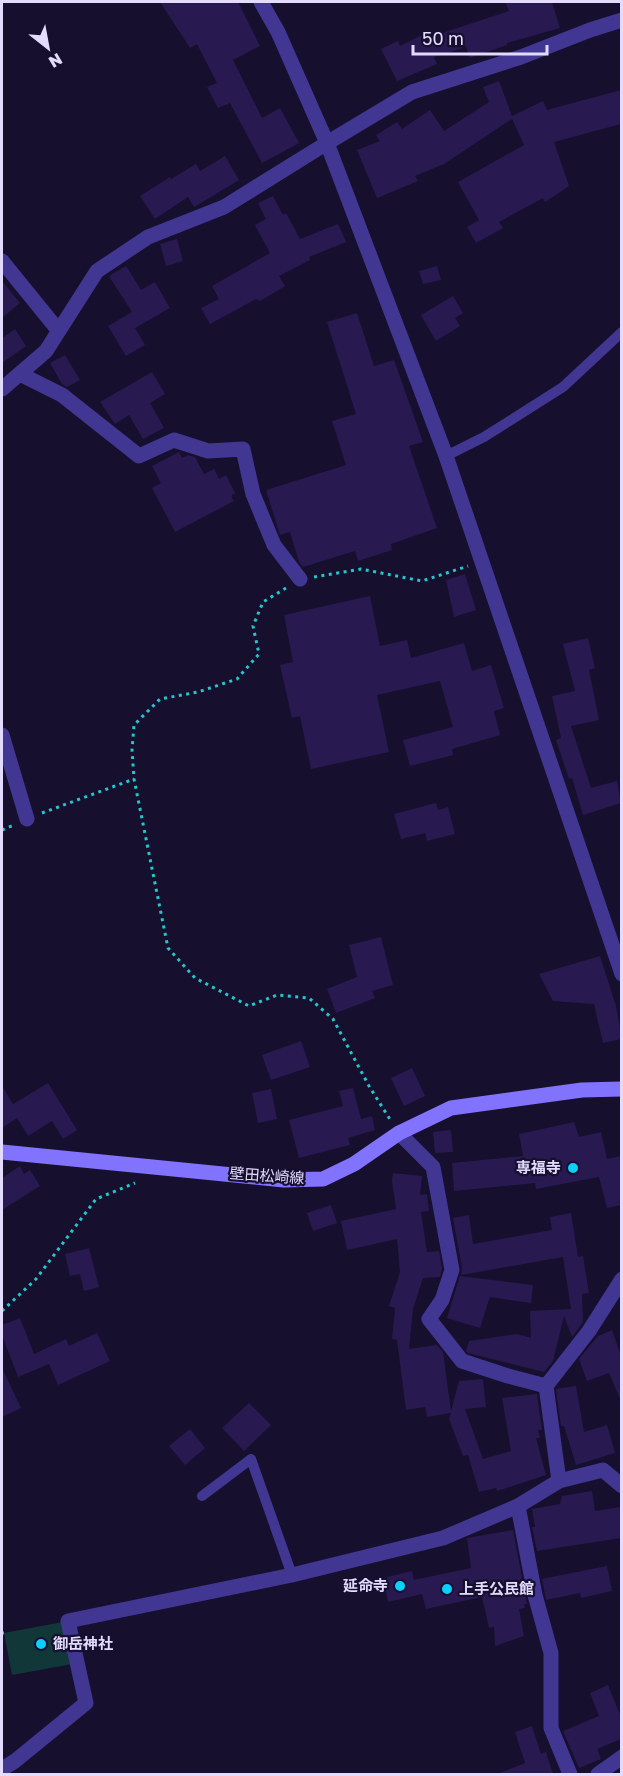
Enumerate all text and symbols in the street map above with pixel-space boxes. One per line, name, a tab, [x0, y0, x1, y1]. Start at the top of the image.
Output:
north arrow	[18, 18, 78, 78]
scale bar	[413, 18, 546, 56]
text: 50 m	[422, 27, 464, 49]
text: N	[45, 49, 66, 73]
place label: 専福寺	[516, 1158, 561, 1176]
marker: 専福寺	[566, 1161, 580, 1175]
street label: 壁田松崎線	[229, 1163, 305, 1187]
place label: 延命寺	[343, 1576, 388, 1594]
marker: 延命寺	[393, 1579, 407, 1593]
place label: 上手公民館	[459, 1579, 534, 1597]
marker: 上手公民館	[440, 1582, 454, 1596]
place label: 御岳神社	[53, 1634, 113, 1652]
marker: 御岳神社	[34, 1637, 48, 1651]

